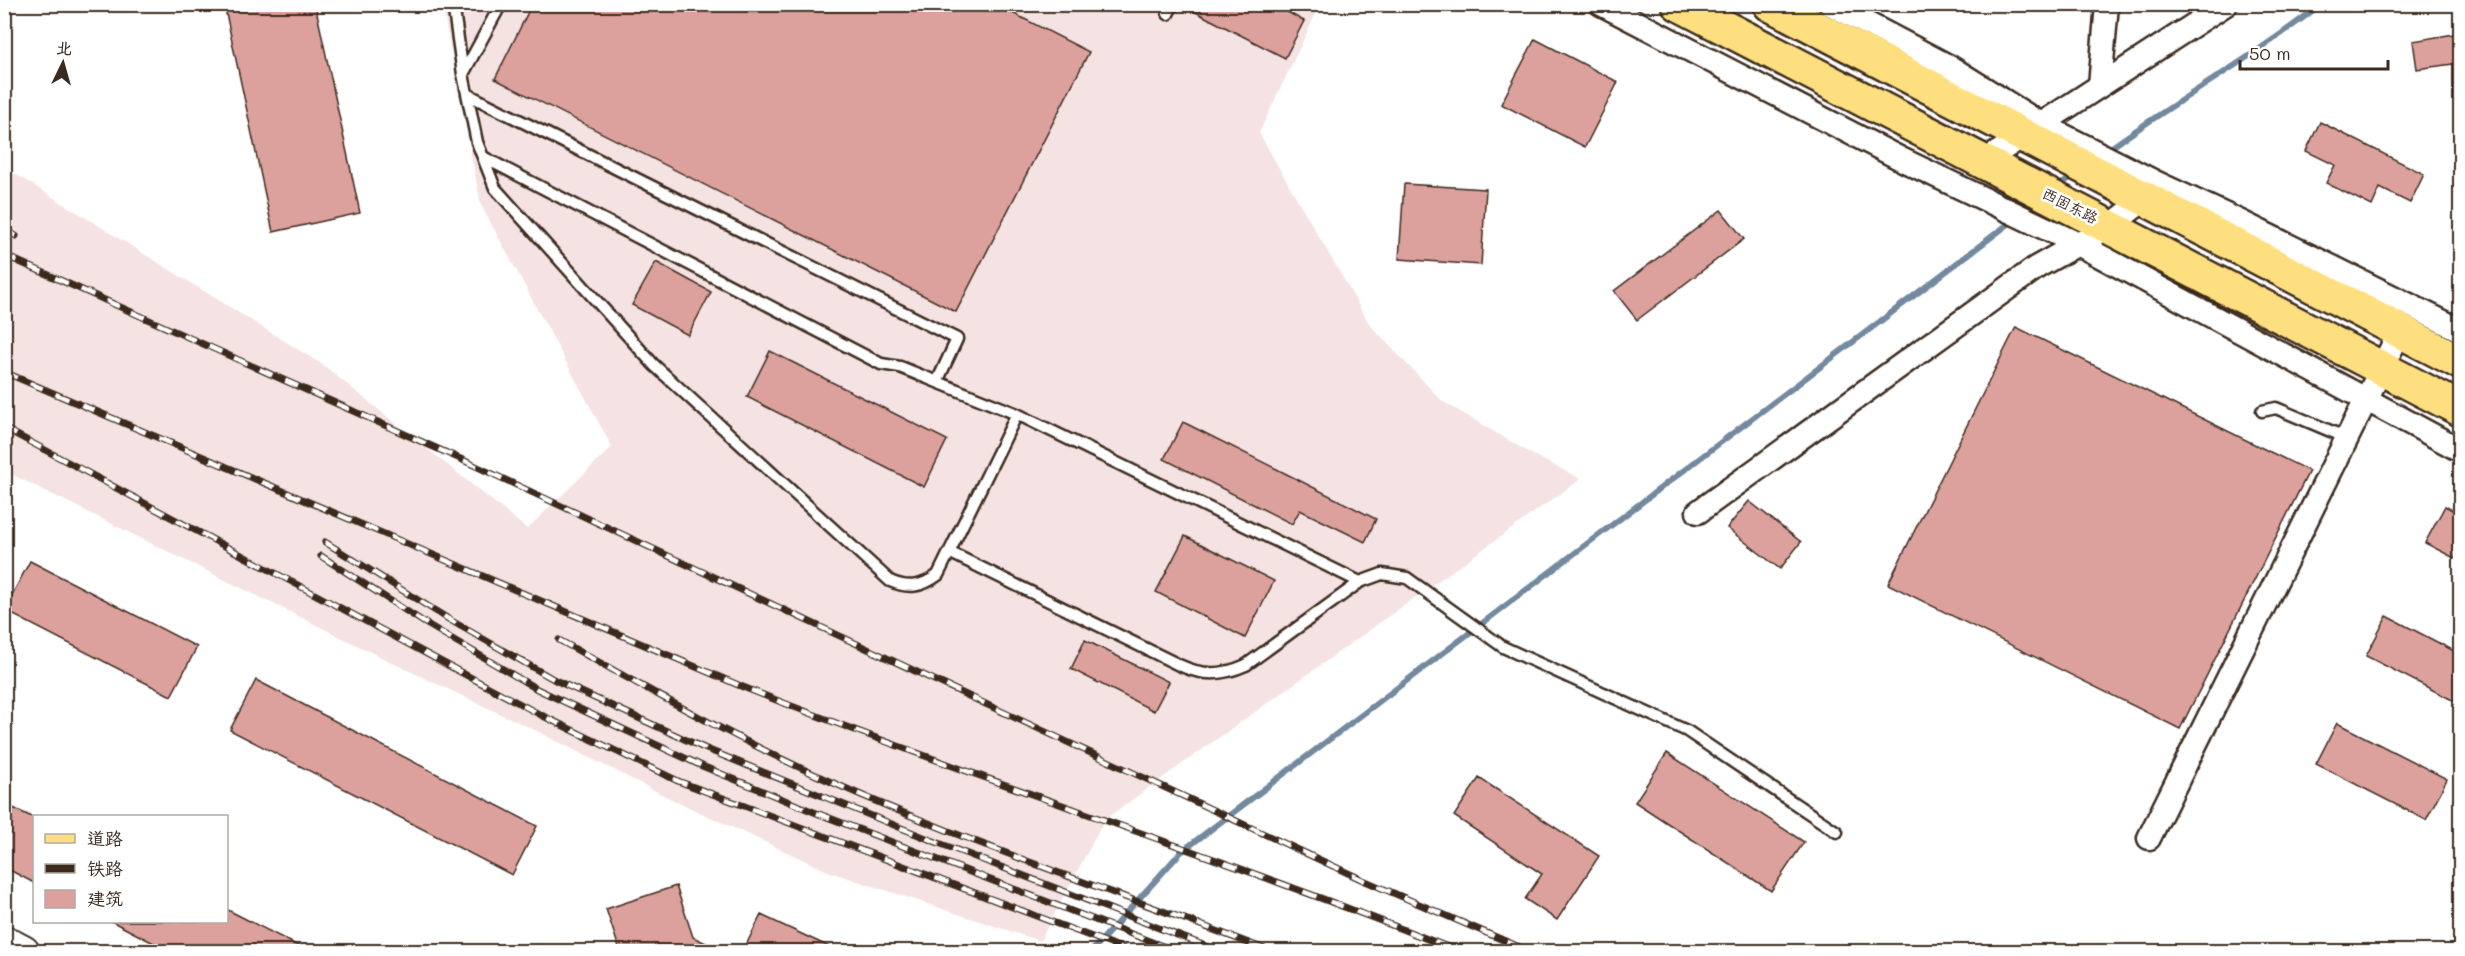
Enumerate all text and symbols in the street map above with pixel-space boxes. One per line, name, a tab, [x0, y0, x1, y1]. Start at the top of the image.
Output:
north arrow	[33, 33, 93, 93]
scale bar	[2240, 33, 2388, 71]
text: 北	[55, 36, 73, 59]
text: 50 m	[2249, 41, 2291, 65]
street label: 西固东路	[2039, 183, 2102, 228]
legend	[33, 815, 228, 923]
text: 道路	[87, 826, 123, 850]
text: 铁路	[87, 856, 123, 880]
text: 建筑	[87, 886, 123, 910]

